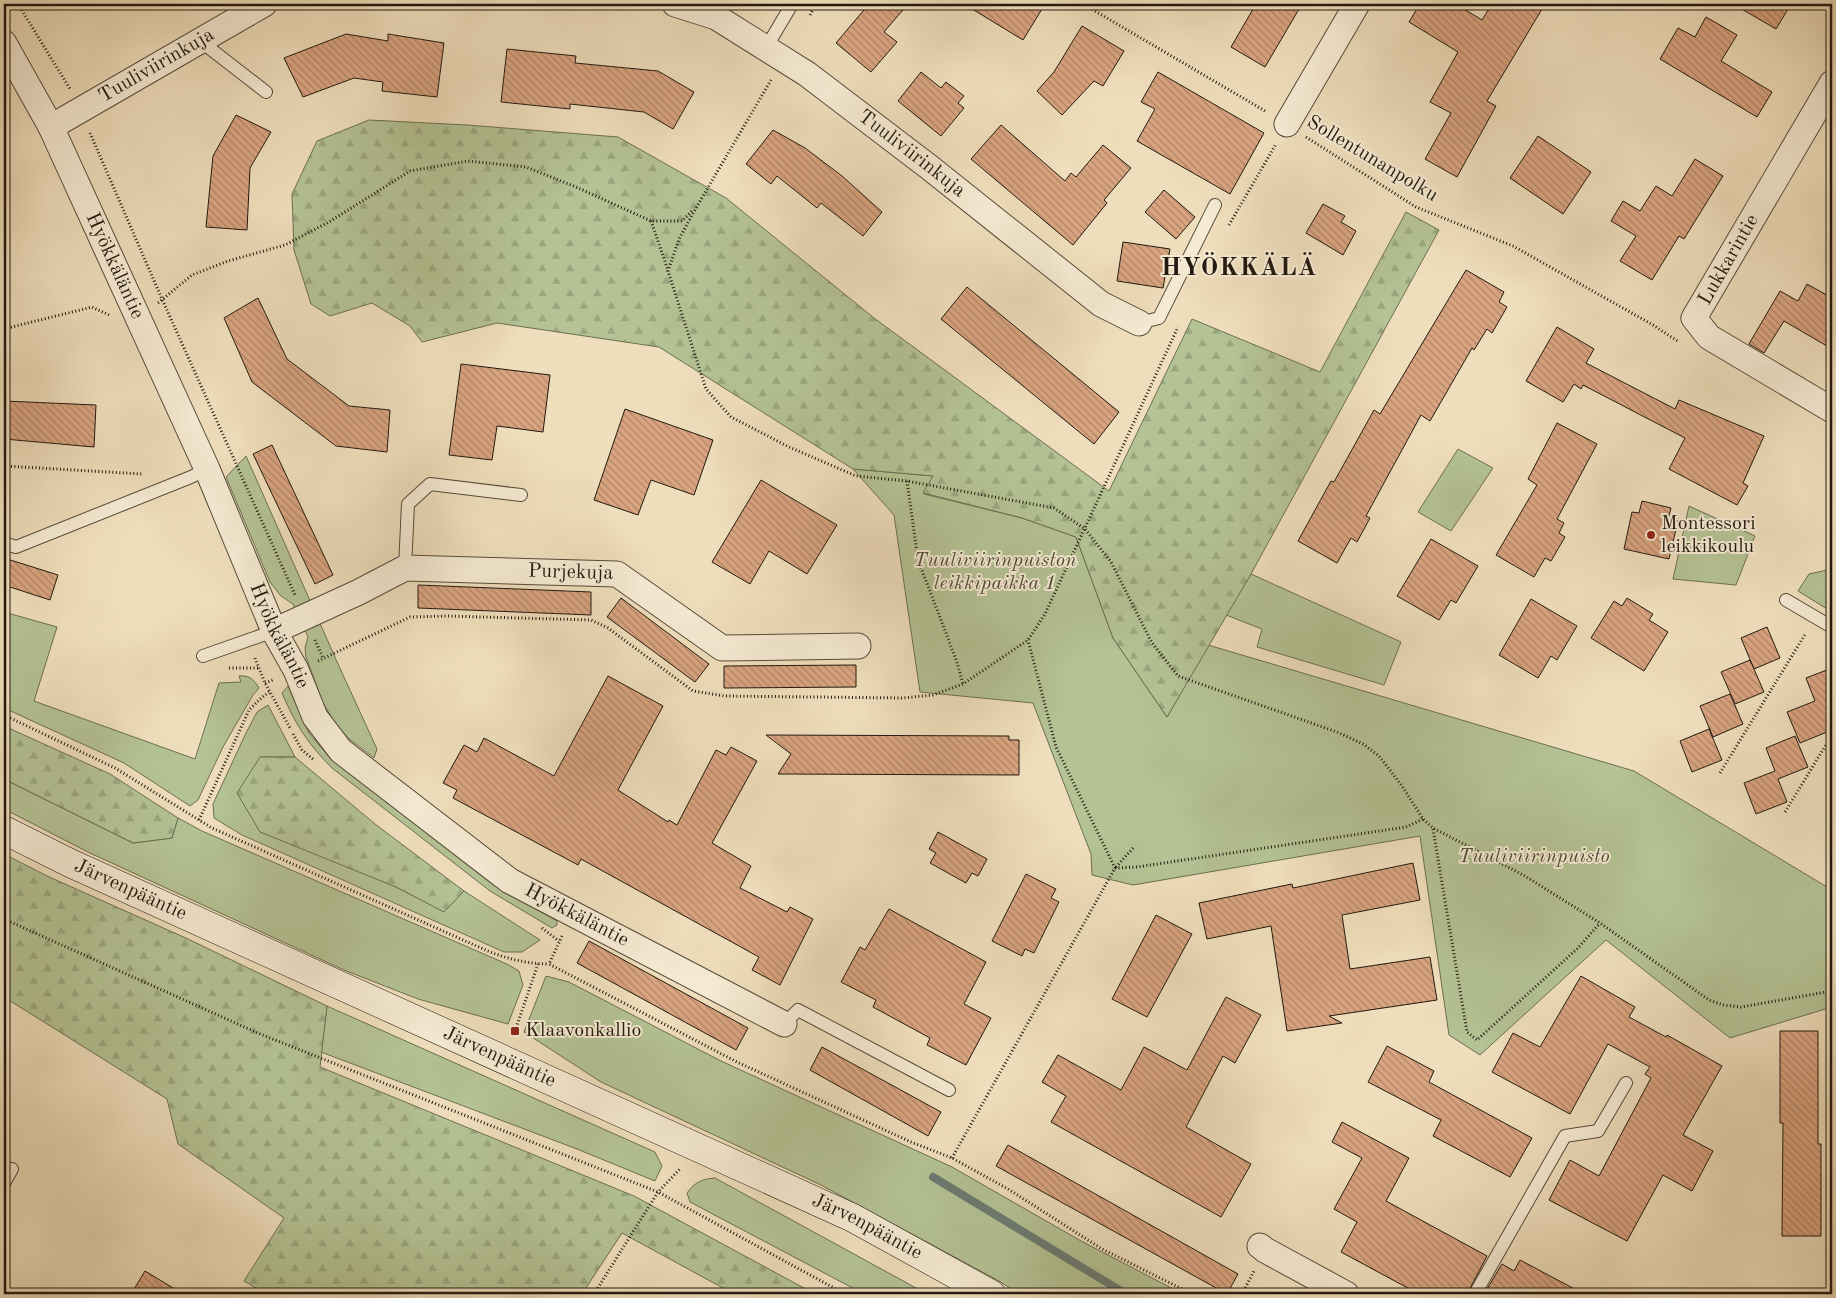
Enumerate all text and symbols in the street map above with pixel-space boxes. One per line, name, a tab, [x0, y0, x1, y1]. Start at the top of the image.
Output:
street label: Tuuliviirinkuja	[95, 25, 218, 107]
street label: Tuuliviirinkuja	[854, 107, 969, 202]
street label: Sollentunanpolku	[1303, 112, 1441, 206]
street label: Hyökkäläntie	[82, 210, 147, 322]
street label: Lukkarintie	[1695, 211, 1763, 309]
district label: HYÖKKÄLÄ	[1161, 252, 1317, 281]
place label: Montessori leikkikoulu	[1661, 514, 1756, 557]
marker: Montessori leikkikoulu	[1645, 529, 1657, 541]
park label: Tuuliviirinpuiston leikkipaikka 1	[913, 551, 1077, 594]
street label: Purjekuja	[528, 561, 614, 584]
street label: Hyökkäläntie	[245, 580, 312, 691]
park label: Tuuliviirinpuisto	[1458, 847, 1610, 867]
street label: Järvenpääntie	[71, 856, 190, 924]
street label: Hyökkäläntie	[521, 880, 632, 951]
place label: Klaavonkallio	[525, 1021, 641, 1041]
street label: Järvenpääntie	[440, 1023, 558, 1092]
marker: Klaavonkallio	[509, 1025, 521, 1037]
street label: Järvenpääntie	[809, 1191, 925, 1264]

